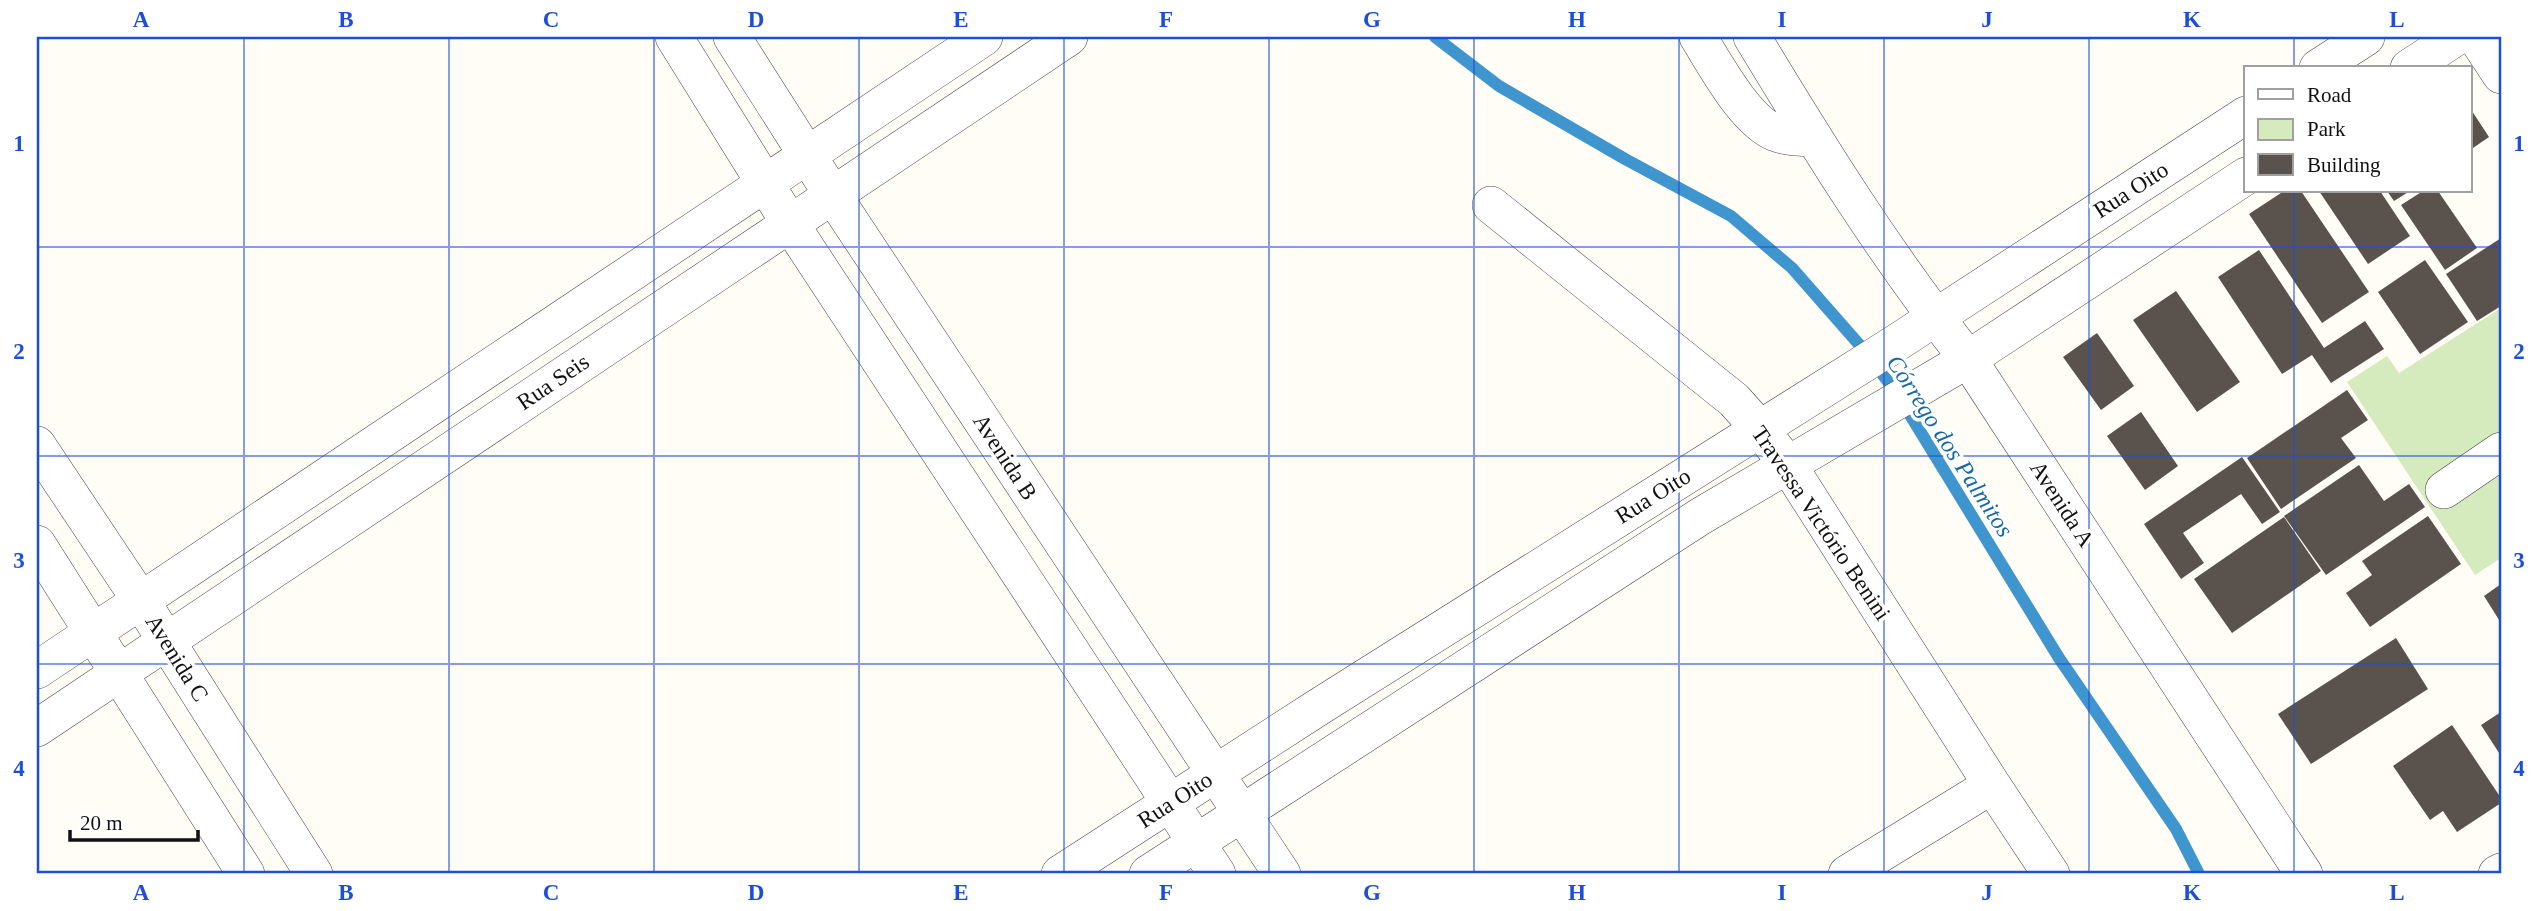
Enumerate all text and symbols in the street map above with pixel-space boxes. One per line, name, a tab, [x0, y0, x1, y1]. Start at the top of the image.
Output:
text: A	[133, 7, 150, 32]
text: B	[338, 7, 354, 32]
text: C	[543, 7, 559, 32]
text: D	[748, 7, 764, 32]
text: E	[953, 7, 969, 32]
text: F	[1159, 7, 1173, 32]
text: G	[1363, 7, 1381, 32]
text: H	[1568, 7, 1586, 32]
text: I	[1778, 7, 1787, 32]
text: J	[1981, 7, 1993, 32]
text: K	[2183, 7, 2201, 32]
text: L	[2389, 7, 2405, 32]
legend	[2244, 66, 2472, 192]
text: Road	[2307, 83, 2352, 107]
text: Park	[2307, 117, 2346, 141]
text: 1	[13, 131, 25, 156]
text: 1	[2513, 131, 2525, 156]
text: Building	[2307, 153, 2381, 177]
street label: Rua Oito	[2089, 157, 2173, 223]
text: 2	[13, 339, 25, 364]
text: 2	[2513, 339, 2525, 364]
street label: Rua Seis	[512, 349, 594, 415]
water label: Córrego dos Palmitos	[1882, 350, 2018, 542]
street label: Avenida B	[968, 409, 1042, 505]
street label: Travessa Victório Benini	[1747, 421, 1895, 625]
street label: Avenida A	[2025, 456, 2099, 552]
street label: Rua Oito	[1611, 463, 1695, 529]
text: 3	[13, 548, 25, 573]
text: 3	[2513, 548, 2525, 573]
street label: Avenida C	[141, 610, 213, 706]
text: 4	[13, 756, 25, 781]
text: 4	[2513, 756, 2525, 781]
street label: Rua Oito	[1133, 767, 1217, 833]
scale bar	[70, 799, 198, 843]
text: 20 m	[80, 811, 123, 835]
text: A	[133, 880, 150, 905]
text: B	[338, 880, 354, 905]
text: C	[543, 880, 559, 905]
text: D	[748, 880, 764, 905]
text: E	[953, 880, 969, 905]
text: F	[1159, 880, 1173, 905]
text: G	[1363, 880, 1381, 905]
text: H	[1568, 880, 1586, 905]
text: I	[1778, 880, 1787, 905]
text: J	[1981, 880, 1993, 905]
text: K	[2183, 880, 2201, 905]
text: L	[2389, 880, 2405, 905]

